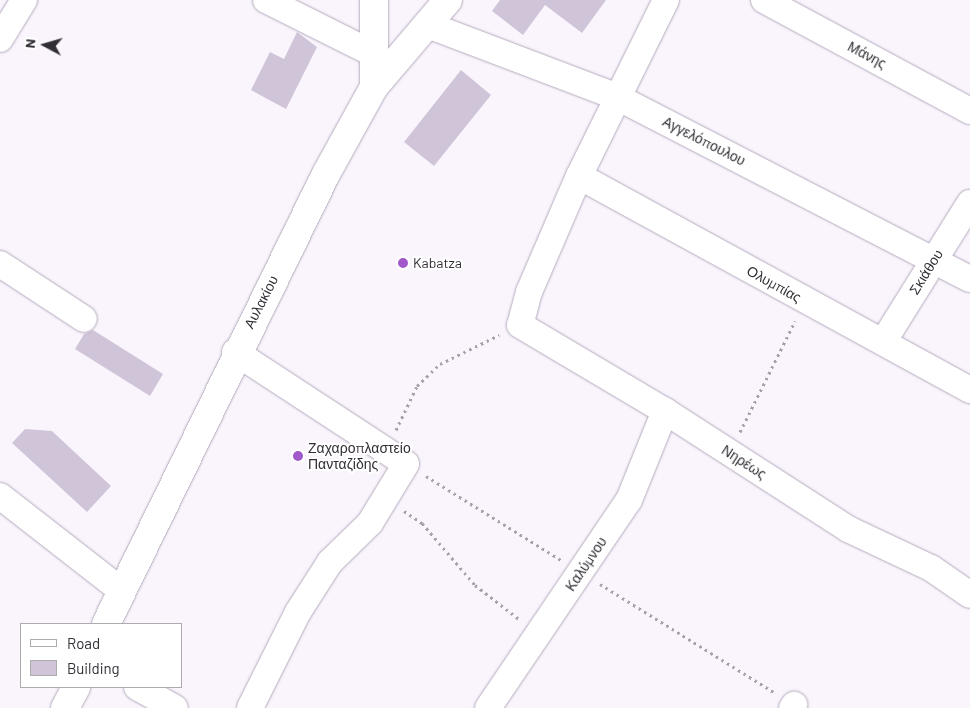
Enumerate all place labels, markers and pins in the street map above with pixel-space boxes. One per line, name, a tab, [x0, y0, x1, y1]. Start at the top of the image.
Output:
place label: Kabatza	[413, 255, 462, 271]
marker: Kabatza	[397, 257, 409, 269]
place label: Ζαχαροπλαστείο Πανταζίδης	[308, 440, 411, 472]
marker: Ζαχαροπλαστείο Πανταζίδης	[292, 450, 304, 462]

